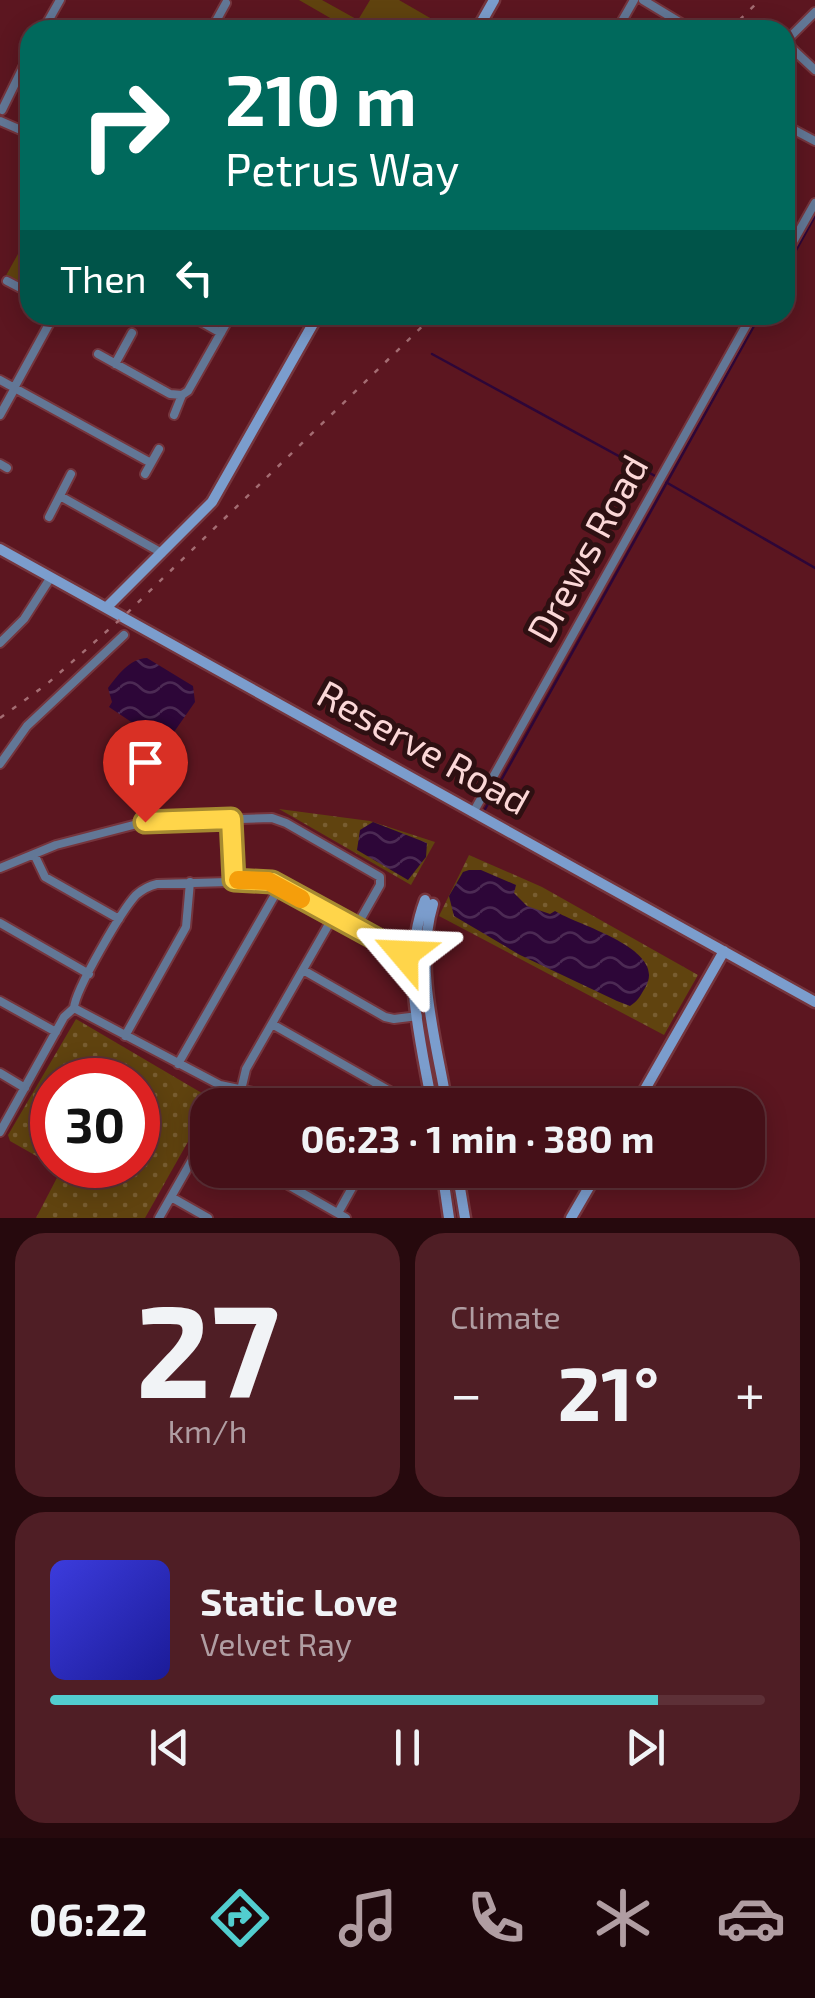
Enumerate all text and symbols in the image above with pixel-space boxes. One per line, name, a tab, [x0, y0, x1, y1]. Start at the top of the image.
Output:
text: 210 m	[225, 56, 417, 140]
icon: right	[60, 60, 190, 190]
text: Petrus Way	[225, 141, 459, 195]
icon: left	[167, 250, 222, 305]
text: Then	[60, 255, 147, 301]
street label: Drews Road	[516, 446, 657, 650]
street label: Reserve Road	[310, 669, 538, 823]
pin	[103, 720, 188, 823]
icon: arrive	[118, 735, 173, 790]
position arrow	[352, 902, 456, 1006]
speed limit sign: 30	[30, 1058, 160, 1188]
text: 06:23 · 1 min · 380 m	[300, 1115, 655, 1161]
text: 27	[135, 1268, 280, 1424]
text: Climate	[450, 1297, 561, 1335]
text: 21°	[558, 1346, 659, 1436]
text: −	[450, 1359, 482, 1425]
text: +	[735, 1359, 765, 1425]
text: km/h	[168, 1411, 247, 1449]
text: Static Love	[200, 1578, 398, 1624]
text: Velvet Ray	[200, 1624, 352, 1662]
icon: previous	[142, 1720, 197, 1775]
icon: pause	[380, 1720, 435, 1775]
icon: next	[618, 1720, 673, 1775]
icon: directions	[205, 1883, 275, 1953]
icon: music	[333, 1883, 403, 1953]
icon: phone	[461, 1883, 531, 1953]
icon: climate	[588, 1883, 658, 1953]
icon: car	[716, 1883, 786, 1953]
text: 06:22	[29, 1891, 148, 1945]

